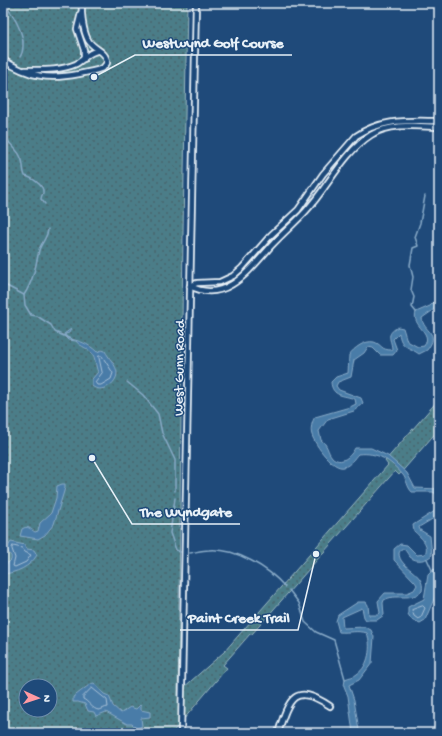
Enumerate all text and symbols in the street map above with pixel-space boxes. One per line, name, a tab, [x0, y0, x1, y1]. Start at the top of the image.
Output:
callout: Westwynd Golf Course	[135, 28, 292, 55]
text: Westwynd Golf Course	[142, 35, 285, 53]
street label: West Gunn Road	[171, 318, 190, 416]
callout: The Wyndgate	[132, 497, 240, 524]
text: The Wyndgate	[139, 504, 233, 522]
callout: Paint Creek Trail	[180, 603, 298, 630]
text: Paint Creek Trail	[187, 610, 291, 628]
north arrow	[18, 678, 58, 718]
text: N	[40, 695, 52, 702]

